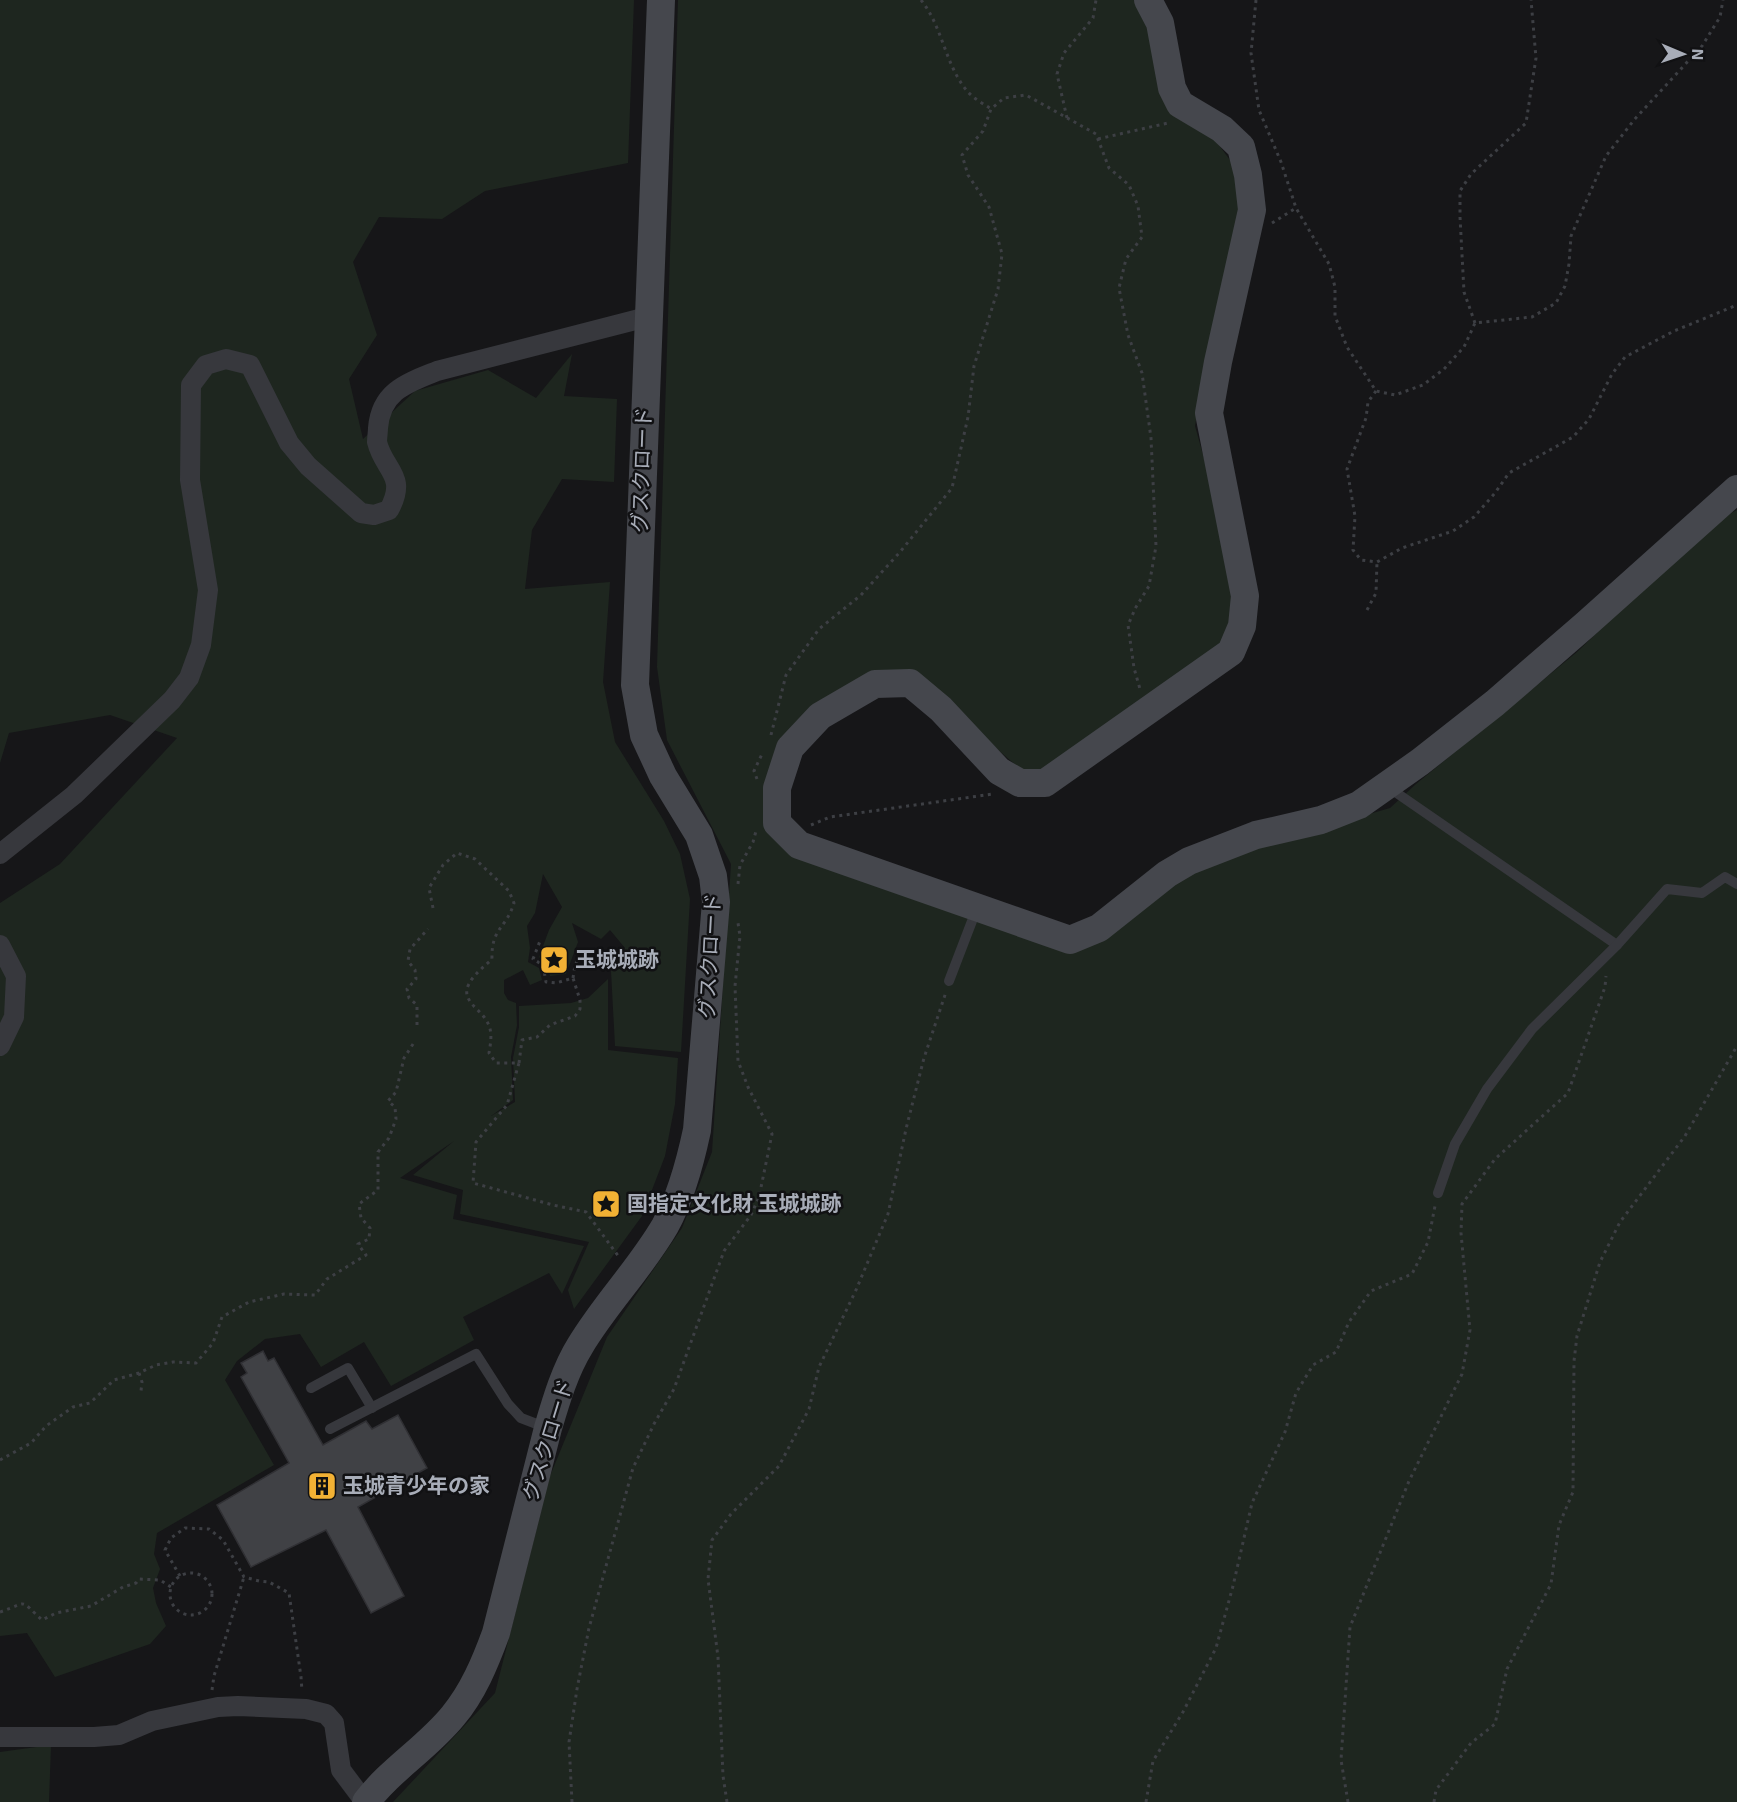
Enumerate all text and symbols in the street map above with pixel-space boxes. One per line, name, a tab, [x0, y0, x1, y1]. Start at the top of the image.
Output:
north arrow	[1653, 24, 1713, 84]
text: N	[1689, 48, 1708, 61]
street label: グスクロード	[626, 407, 655, 533]
street label: グスクロード	[693, 892, 724, 1019]
place icon: 玉城城跡	[538, 944, 570, 976]
place label: 玉城城跡	[575, 946, 659, 971]
place icon: 国指定文化財 玉城城跡	[590, 1188, 622, 1220]
place label: 国指定文化財 玉城城跡	[627, 1190, 842, 1215]
street label: グスクロード	[516, 1376, 577, 1503]
building icon: 玉城青少年の家	[306, 1470, 338, 1502]
place label: 玉城青少年の家	[343, 1472, 490, 1497]

